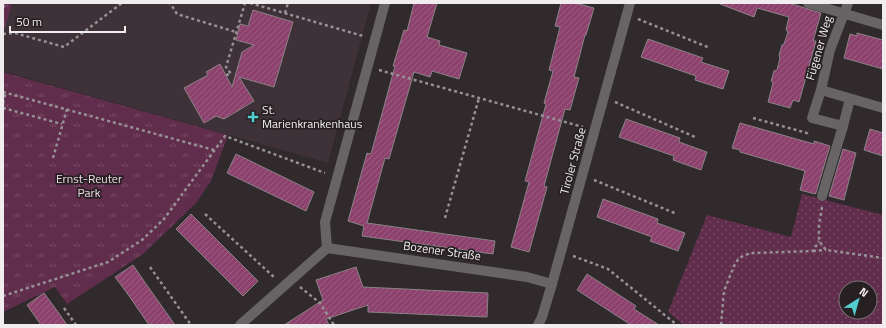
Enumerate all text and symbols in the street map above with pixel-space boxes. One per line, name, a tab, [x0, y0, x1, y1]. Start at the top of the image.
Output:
scale bar	[10, 8, 125, 34]
text: 50 m	[16, 12, 42, 31]
street label: Fügener Weg	[800, 13, 837, 83]
place label: St. Marienkrankenhaus	[262, 100, 363, 133]
marker: St. Marienkrankenhaus	[247, 111, 259, 123]
street label: Tiroler Straße	[554, 125, 591, 196]
park label: Ernst-Reuter Park	[56, 169, 122, 202]
street label: Bozener Straße	[402, 236, 482, 265]
north arrow	[838, 280, 878, 320]
text: N	[856, 283, 872, 301]

